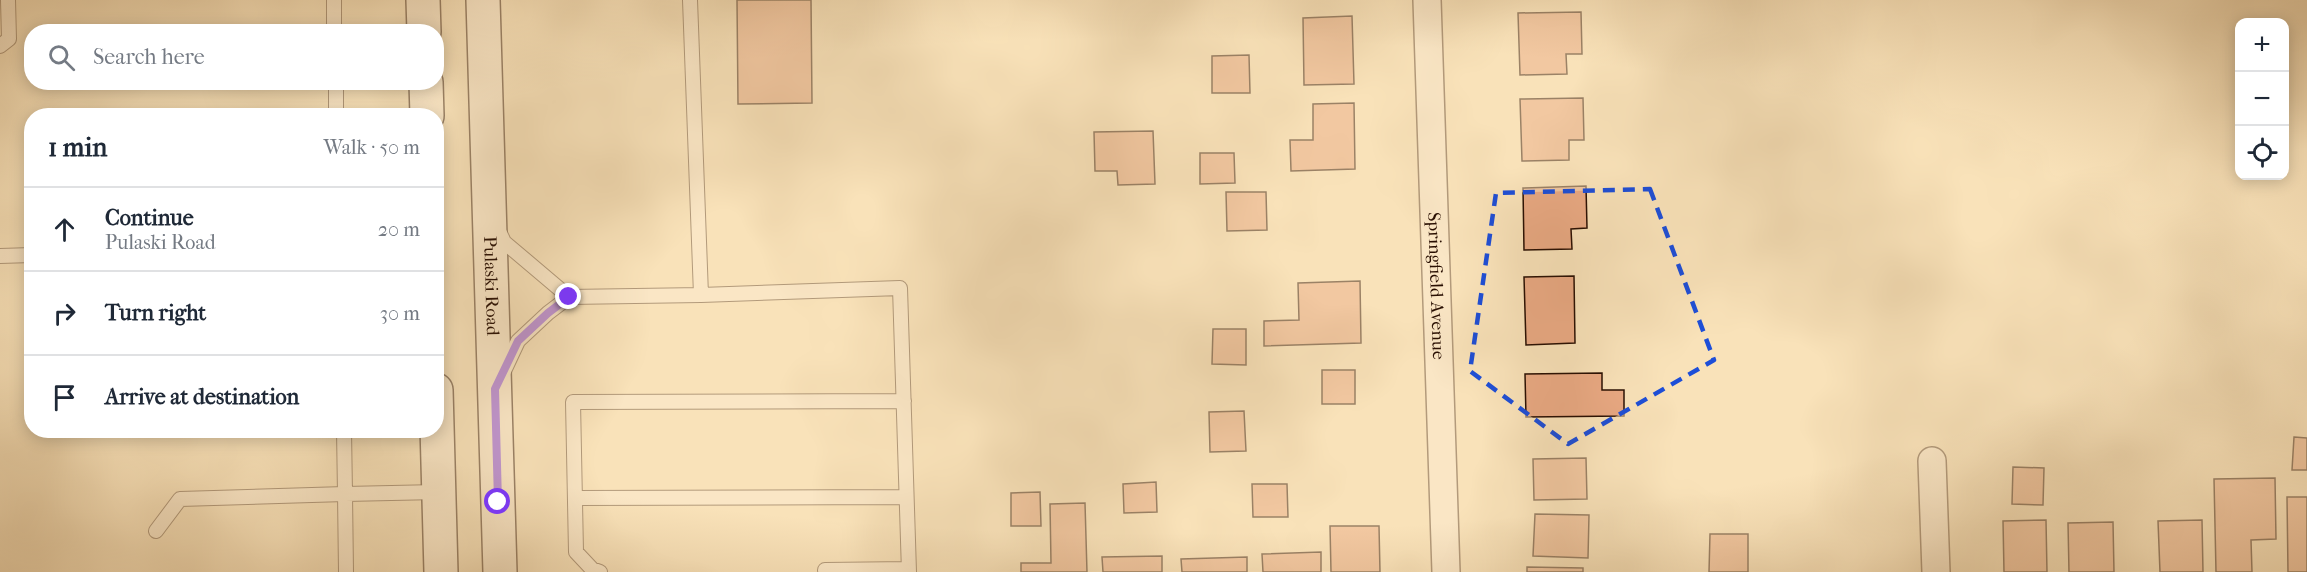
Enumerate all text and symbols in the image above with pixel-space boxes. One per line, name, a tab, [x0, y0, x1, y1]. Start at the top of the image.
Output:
map controls	[2235, 18, 2289, 180]
button: +	[2235, 18, 2289, 72]
search box	[24, 24, 444, 90]
icon: search	[45, 41, 78, 74]
text: Search here	[93, 44, 205, 70]
button: −	[2235, 72, 2289, 126]
button: locate	[2235, 126, 2289, 180]
text: 1 min	[48, 132, 107, 163]
text: Walk · 50 m	[324, 136, 420, 159]
text: Continue	[105, 205, 194, 231]
street label: Springfield Avenue	[1423, 212, 1449, 360]
icon: ahead	[48, 213, 81, 246]
text: 20 m	[378, 218, 420, 241]
text: Pulaski Road	[105, 231, 216, 254]
street label: Pulaski Road	[479, 236, 503, 336]
route end	[555, 283, 581, 309]
icon: right	[48, 297, 81, 330]
text: Turn right	[105, 300, 206, 326]
text: 30 m	[380, 302, 420, 325]
icon: arrive	[48, 381, 81, 414]
text: Arrive at destination	[105, 384, 299, 410]
route start	[484, 488, 510, 514]

